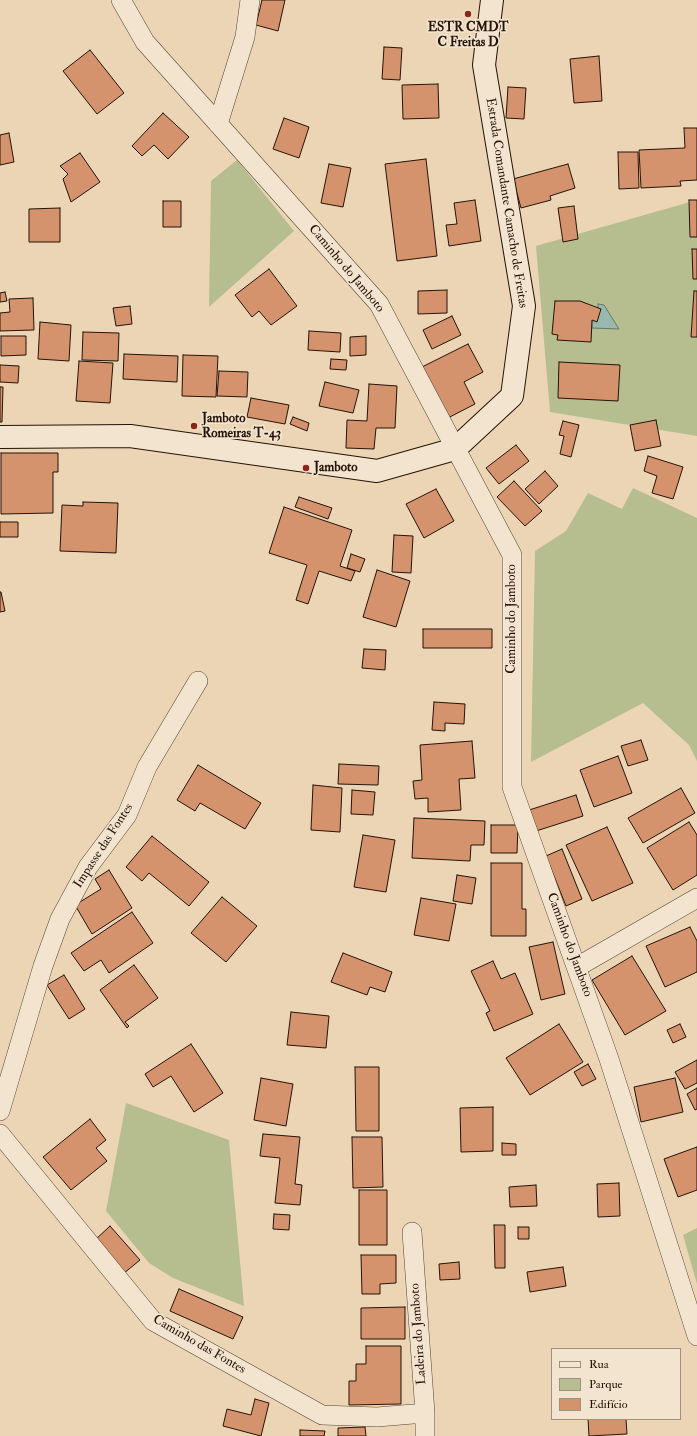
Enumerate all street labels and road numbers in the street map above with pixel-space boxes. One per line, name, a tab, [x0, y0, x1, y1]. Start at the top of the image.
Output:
street label: Estrada Comandante Camacho de Freitas	[482, 97, 530, 309]
street label: Caminho do Jamboto	[305, 222, 387, 316]
street label: Caminho do Jamboto	[504, 564, 520, 674]
street label: Impasse das Fontes	[71, 801, 137, 891]
street label: Caminho do Jamboto	[543, 891, 595, 999]
street label: Ladeira do Jamboto	[408, 1283, 430, 1385]
street label: Caminho das Fontes	[150, 1312, 248, 1378]

